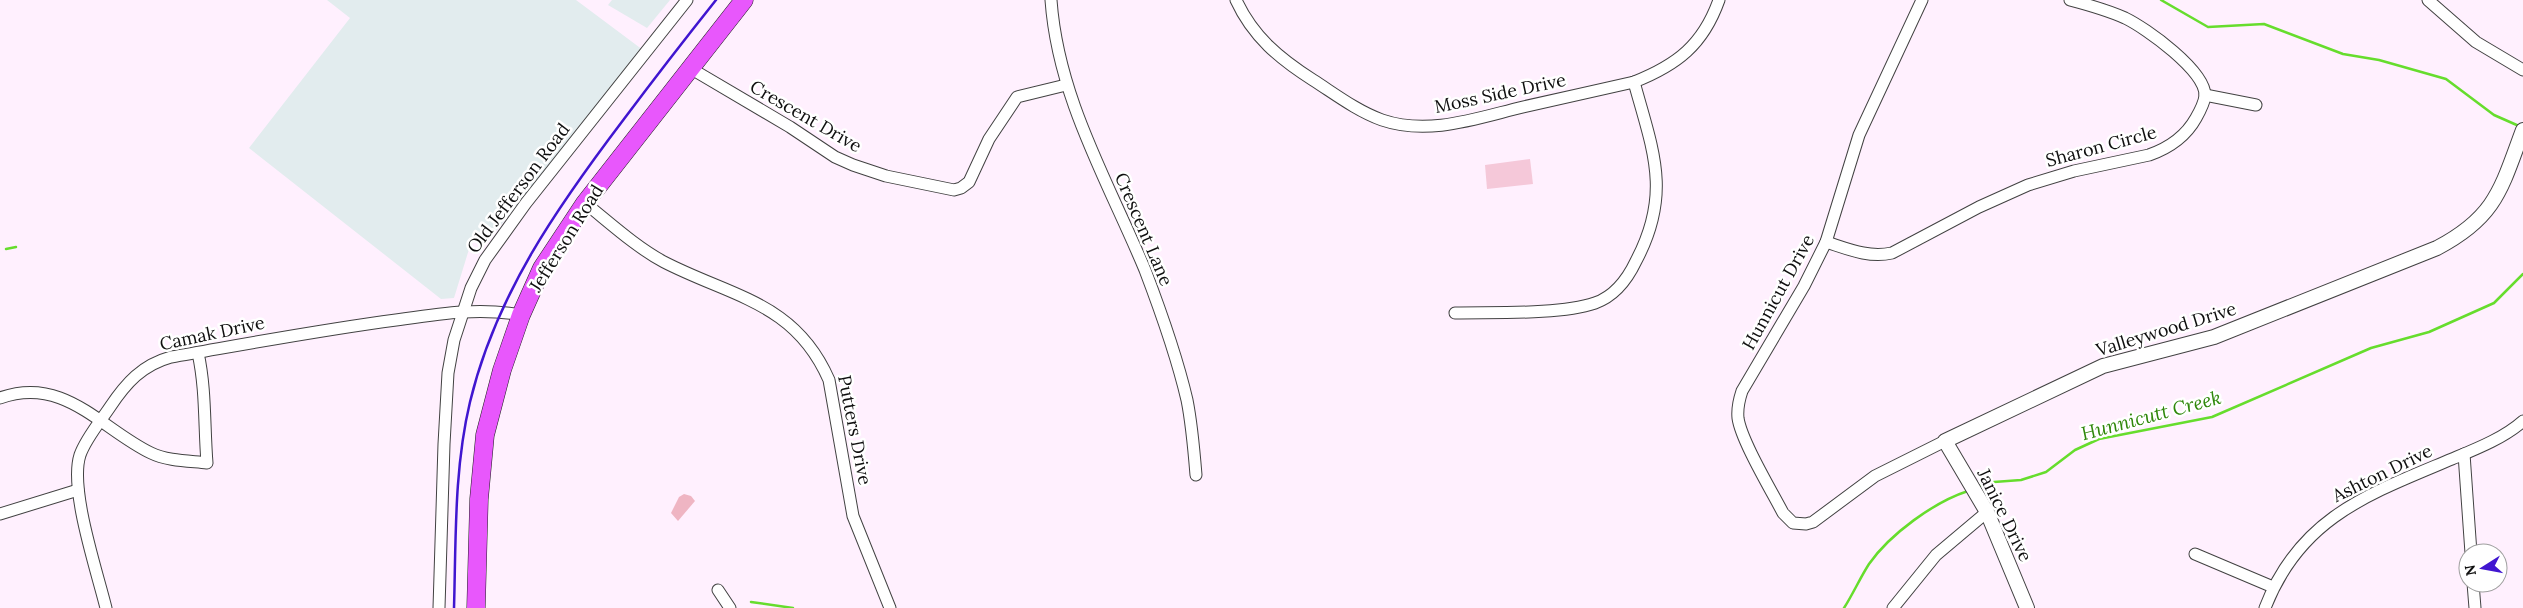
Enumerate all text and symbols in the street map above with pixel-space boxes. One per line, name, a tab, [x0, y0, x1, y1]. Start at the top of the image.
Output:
street label: Moss Side Drive	[1432, 68, 1568, 118]
street label: Crescent Drive	[746, 75, 866, 157]
street label: Old Jefferson Road	[462, 119, 574, 257]
street label: Sharon Circle	[2043, 120, 2159, 172]
street label: Crescent Lane	[1110, 169, 1178, 289]
street label: Jefferson Road	[524, 180, 608, 296]
street label: Hunnicut Drive	[1737, 230, 1819, 354]
street label: Valleywood Drive	[2092, 297, 2239, 362]
street label: Camak Drive	[157, 311, 267, 355]
street label: Putters Drive	[833, 373, 877, 487]
water label: Hunnicutt Creek	[2078, 385, 2224, 445]
street label: Ashton Drive	[2327, 439, 2436, 508]
street label: Janice Drive	[1972, 464, 2038, 566]
north arrow	[2458, 543, 2508, 593]
text: N	[2460, 563, 2480, 578]

